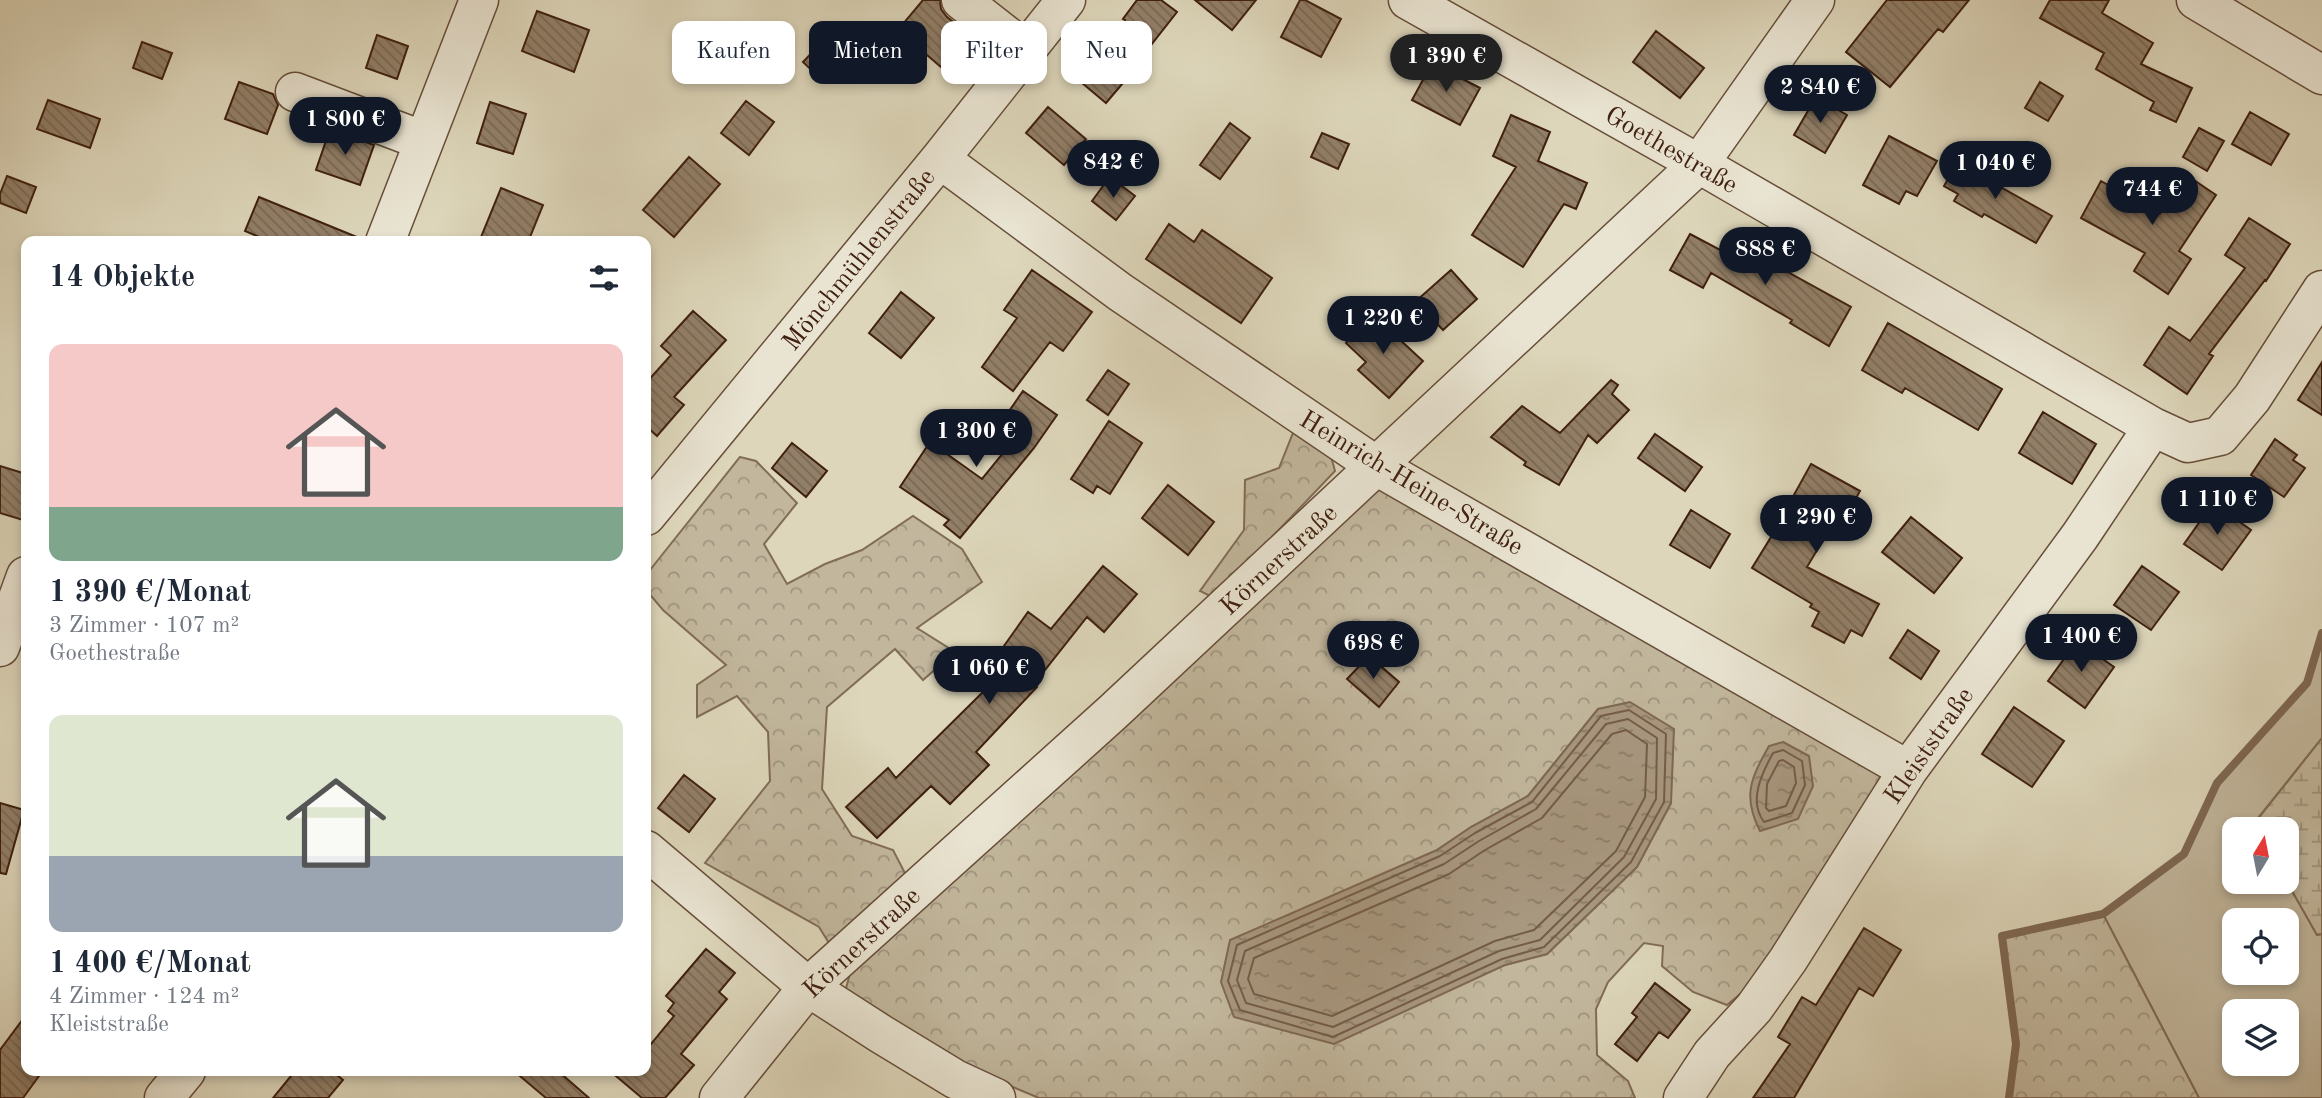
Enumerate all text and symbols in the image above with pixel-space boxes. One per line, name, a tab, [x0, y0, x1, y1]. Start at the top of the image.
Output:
chip: Kaufen	[672, 21, 795, 84]
chip: Mieten	[809, 21, 927, 84]
chip: Filter	[941, 21, 1047, 84]
chip: Neu	[1061, 21, 1152, 84]
pin: 1 390 €	[1381, 34, 1511, 94]
text: 1 390 €	[1406, 45, 1486, 68]
pin: 2 840 €	[1755, 66, 1885, 125]
text: 2 840 €	[1780, 76, 1860, 99]
pin: 1 800 €	[280, 97, 410, 157]
street label: Goethestraße	[1600, 102, 1742, 199]
text: 1 800 €	[305, 108, 385, 131]
pin: 842 €	[1064, 140, 1162, 200]
pin: 1 040 €	[1930, 142, 2060, 201]
text: 842 €	[1083, 151, 1143, 174]
text: 1 040 €	[1955, 152, 2035, 175]
street label: Mönchmühlenstraße	[779, 164, 941, 356]
pin: 744 €	[2103, 168, 2201, 227]
text: 744 €	[2122, 178, 2182, 201]
pin: 888 €	[1716, 228, 1814, 287]
text: 888 €	[1735, 238, 1795, 261]
icon: filters	[585, 259, 623, 297]
text: 14 Objekte	[49, 263, 195, 293]
pin: 1 220 €	[1318, 296, 1448, 356]
text: 1 220 €	[1343, 307, 1423, 330]
icon: home	[273, 389, 399, 515]
street label: Heinrich-Heine-Straße	[1295, 407, 1527, 561]
pin: 1 300 €	[911, 410, 1041, 469]
text: 1 300 €	[936, 420, 1016, 443]
pin: 1 110 €	[2152, 477, 2282, 537]
text: 1 110 €	[2177, 488, 2257, 511]
pin: 1 290 €	[1751, 496, 1881, 555]
street label: Körnerstraße	[1216, 500, 1343, 621]
text: 1 290 €	[1776, 506, 1856, 529]
text: 1 390 €/Monat	[49, 578, 251, 608]
text: 3 Zimmer · 107 m²	[49, 614, 239, 637]
pin: 1 400 €	[2016, 614, 2146, 674]
pin: 698 €	[1324, 622, 1422, 681]
text: 1 400 €	[2041, 625, 2121, 648]
text: 698 €	[1343, 632, 1403, 655]
text: Goethestraße	[49, 642, 180, 665]
pin: 1 060 €	[924, 646, 1054, 706]
text: 1 060 €	[949, 657, 1029, 680]
street label: Kleiststraße	[1880, 683, 1979, 809]
icon: home	[273, 760, 399, 886]
north arrow	[2222, 817, 2300, 894]
map controls	[2222, 817, 2299, 1076]
street label: Körnerstraße	[799, 883, 926, 1004]
button: locate	[2222, 908, 2299, 985]
text: 1 400 €/Monat	[49, 949, 251, 979]
text: 4 Zimmer · 124 m²	[49, 985, 239, 1008]
button: layers	[2222, 999, 2299, 1076]
text: Kleiststraße	[49, 1013, 169, 1036]

